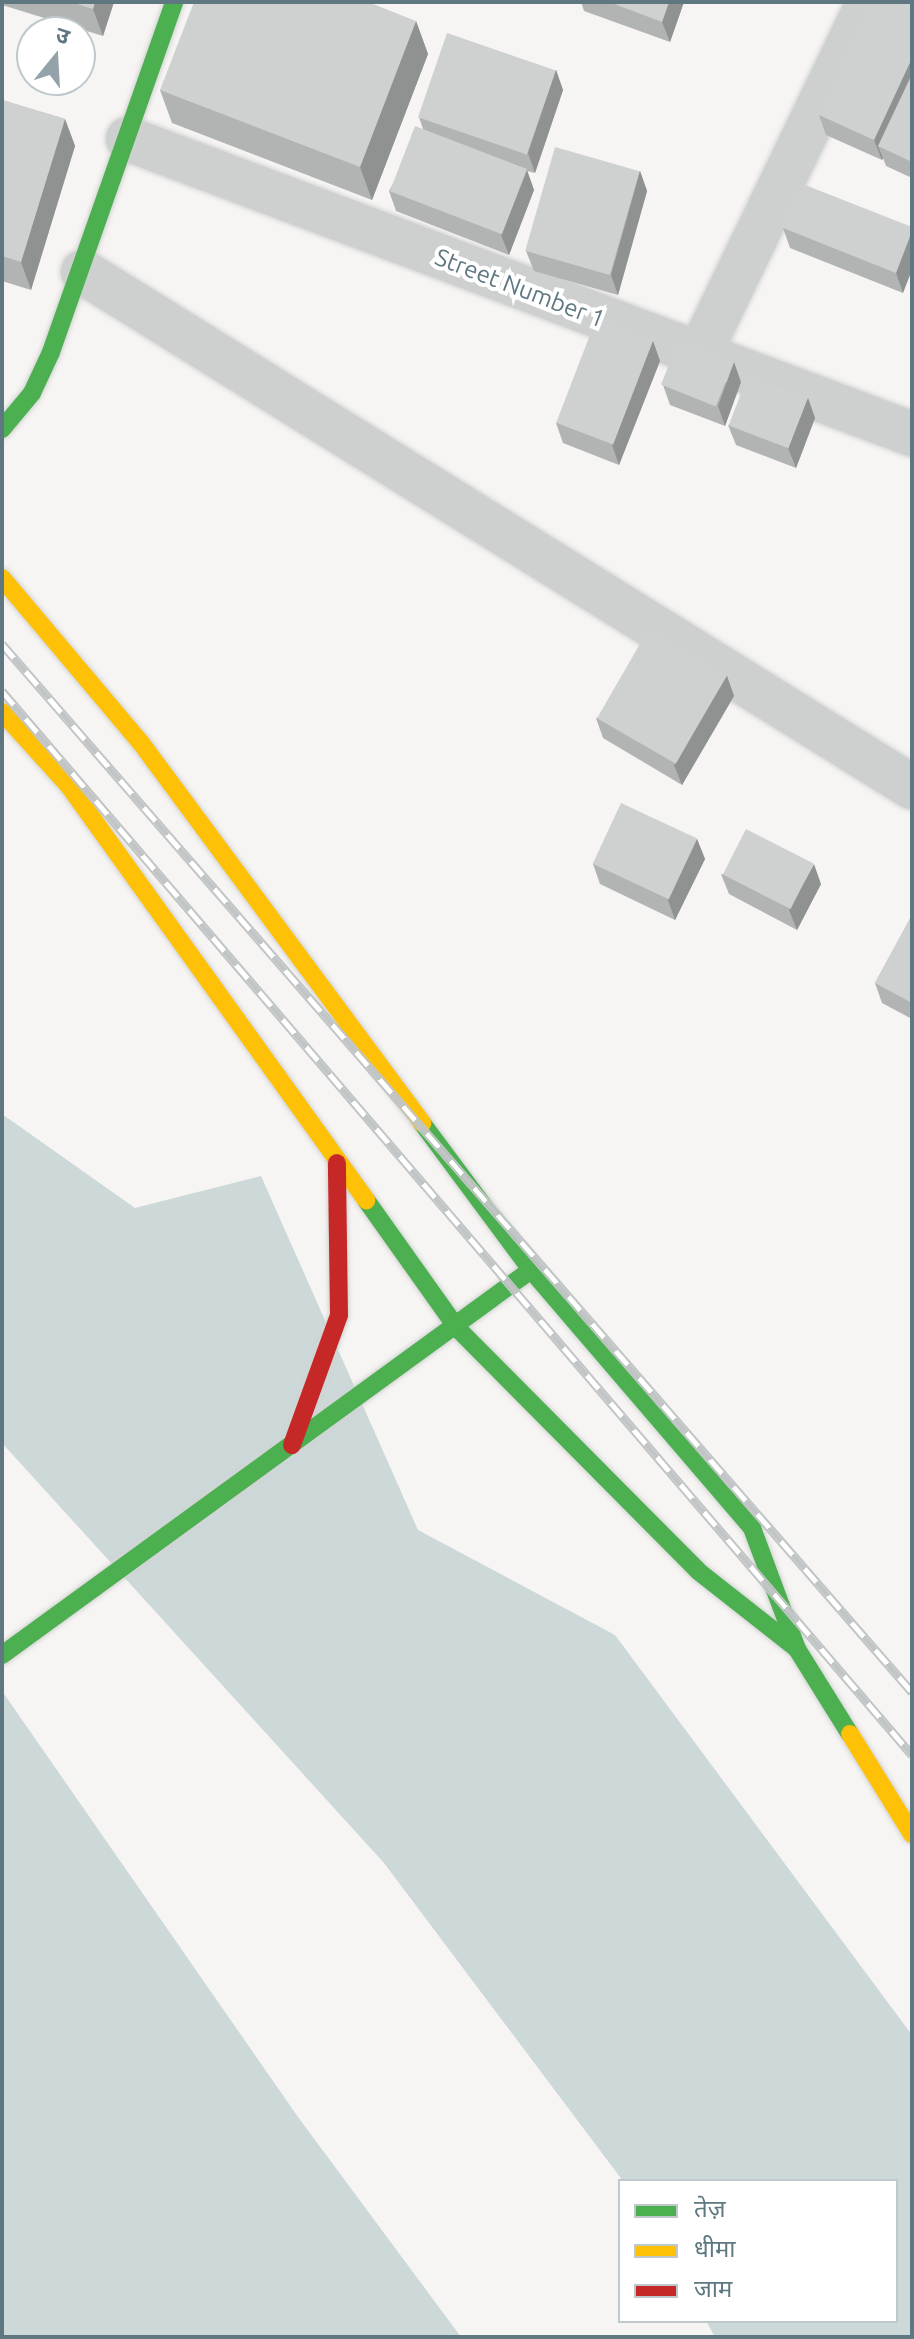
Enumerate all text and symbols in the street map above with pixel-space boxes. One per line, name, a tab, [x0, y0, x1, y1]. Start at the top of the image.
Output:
north arrow	[16, 16, 96, 96]
text: उ	[53, 21, 73, 48]
street label: Street Number 1	[431, 242, 609, 334]
legend	[618, 2179, 898, 2323]
text: तेज़	[694, 2195, 726, 2222]
text: धीमा	[694, 2235, 736, 2262]
text: जाम	[694, 2275, 732, 2302]

